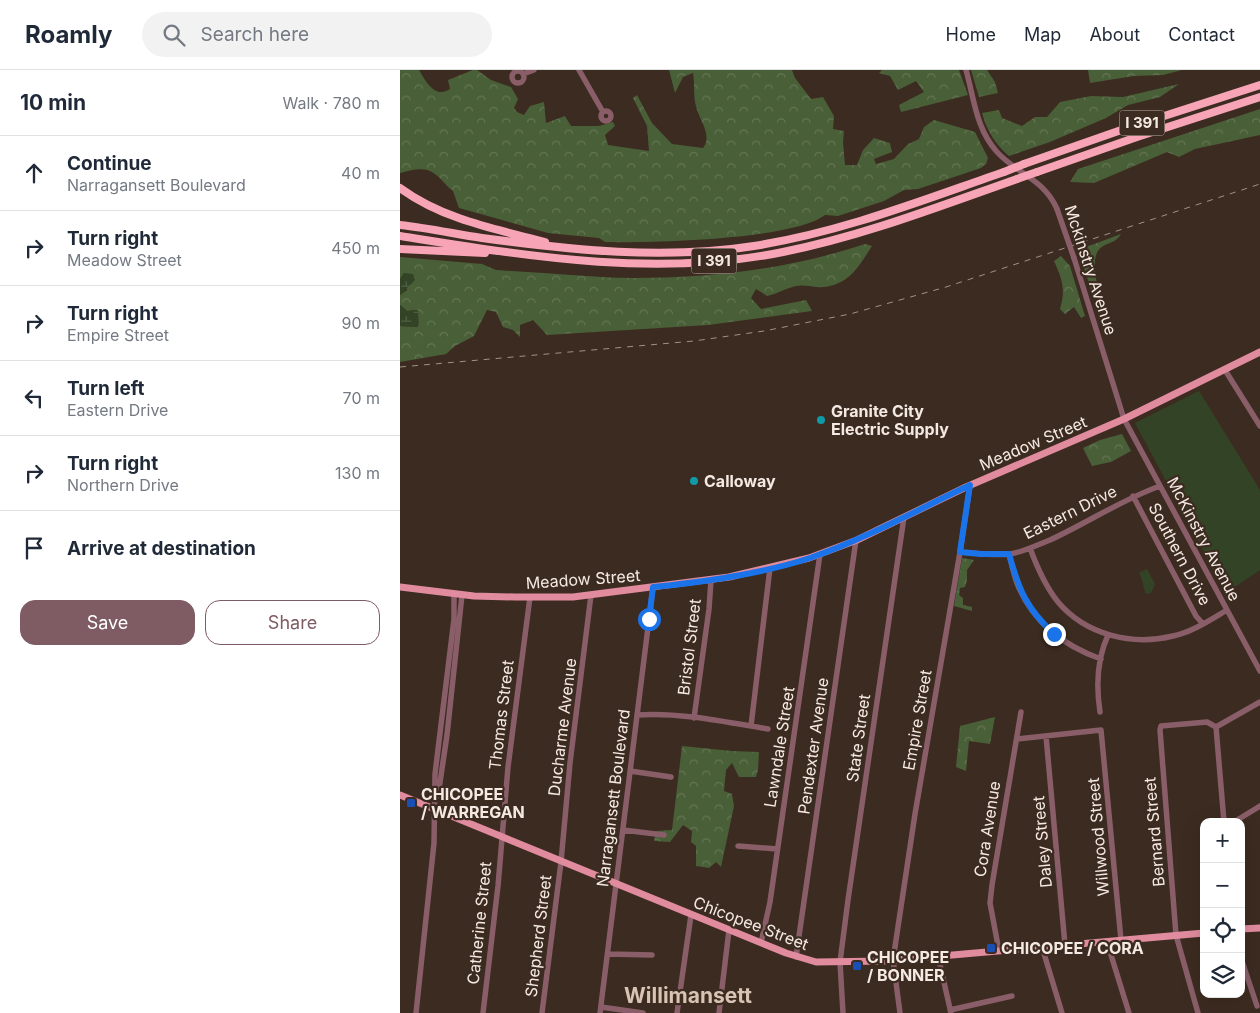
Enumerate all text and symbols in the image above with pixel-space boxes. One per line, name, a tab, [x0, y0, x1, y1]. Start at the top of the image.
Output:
search box	[142, 12, 492, 57]
text: Roamly	[25, 20, 112, 49]
icon: search	[160, 21, 188, 49]
text: Search here	[200, 23, 309, 46]
text: Home	[946, 24, 996, 45]
text: Map	[1024, 24, 1061, 45]
text: About	[1089, 24, 1140, 45]
text: Contact	[1168, 24, 1235, 45]
text: 10 min	[20, 90, 86, 115]
text: Walk · 780 m	[282, 93, 380, 113]
road number: I 391	[1120, 110, 1164, 136]
text: Continue	[67, 152, 152, 175]
icon: ahead	[20, 159, 48, 187]
text: 40 m	[341, 163, 380, 183]
text: Narragansett Boulevard	[67, 175, 246, 195]
street label: Mckinstry Avenue	[1061, 203, 1121, 337]
text: Turn right	[67, 227, 158, 250]
icon: right	[20, 234, 48, 262]
text: 450 m	[331, 238, 380, 258]
road number: I 391	[692, 248, 736, 274]
text: Meadow Street	[67, 250, 182, 270]
text: Turn right	[67, 302, 158, 325]
icon: right	[20, 309, 48, 337]
text: 90 m	[341, 313, 380, 333]
text: Empire Street	[67, 325, 169, 345]
text: Turn left	[67, 377, 145, 400]
icon: left	[20, 384, 48, 412]
text: 70 m	[343, 388, 380, 408]
text: Eastern Drive	[67, 400, 168, 420]
place label: Granite City Electric Supply	[831, 401, 949, 439]
street label: Meadow Street	[976, 411, 1090, 475]
marker: Granite City Electric Supply	[815, 414, 827, 426]
text: Turn right	[67, 452, 158, 475]
icon: right	[20, 459, 48, 487]
text: 130 m	[335, 463, 380, 483]
place label: Calloway	[704, 471, 776, 491]
street label: McKinstry Avenue	[1163, 474, 1245, 604]
text: Northern Drive	[67, 475, 179, 495]
marker: Calloway	[688, 475, 700, 487]
street label: Eastern Drive	[1020, 481, 1120, 543]
street label: Southern Drive	[1145, 499, 1215, 609]
icon: arrive	[20, 534, 48, 562]
text: Arrive at destination	[67, 537, 256, 560]
street label: Meadow Street	[525, 565, 641, 593]
street label: Bristol Street	[673, 598, 705, 696]
button: Save	[20, 600, 195, 645]
button: Share	[205, 600, 380, 645]
route start	[638, 608, 661, 631]
route end	[1043, 623, 1066, 646]
street label: Ducharme Avenue	[544, 657, 580, 797]
street label: Thomas Street	[484, 659, 518, 771]
street label: Empire Street	[898, 668, 936, 772]
street label: Pendexter Avenue	[794, 676, 832, 816]
street label: Lawndale Street	[760, 685, 798, 809]
street label: State Street	[842, 693, 874, 783]
street label: Narragansett Boulevard	[592, 708, 634, 888]
street label: Bernard Street	[1139, 776, 1169, 888]
street label: Willwood Street	[1083, 777, 1113, 897]
street label: Cora Avenue	[970, 780, 1004, 878]
place label: CHICOPEE / WARREGAN	[421, 784, 525, 822]
street label: Daley Street	[1028, 795, 1056, 889]
marker: CHICOPEE / WARREGAN	[405, 797, 417, 809]
map controls	[1200, 818, 1245, 998]
button: +	[1200, 818, 1245, 863]
street label: Catherine Street	[463, 861, 495, 985]
button: −	[1200, 863, 1245, 908]
street label: Shepherd Street	[521, 874, 555, 998]
street label: Chicopee Street	[691, 892, 811, 954]
button: locate	[1200, 908, 1245, 953]
place label: CHICOPEE / CORA	[1001, 938, 1144, 958]
marker: CHICOPEE / CORA	[985, 942, 997, 954]
place label: CHICOPEE / BONNER	[867, 947, 949, 985]
button: layers	[1200, 953, 1245, 998]
marker: CHICOPEE / BONNER	[851, 960, 863, 972]
district label: Willimansett	[624, 983, 752, 1008]

